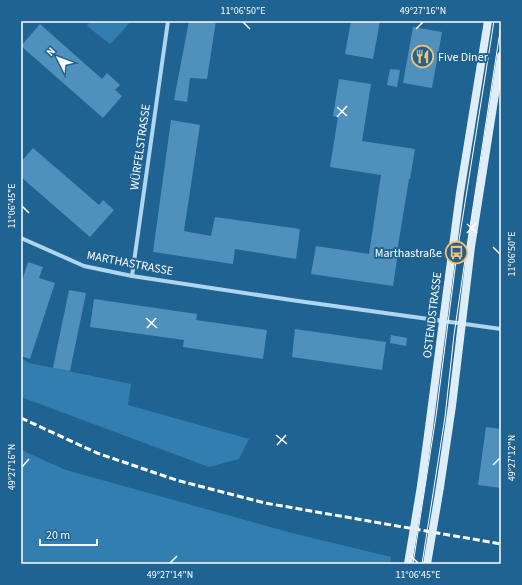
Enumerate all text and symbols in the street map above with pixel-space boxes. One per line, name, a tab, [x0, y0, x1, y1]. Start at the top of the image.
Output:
text: 11°06'50"E	[220, 4, 266, 18]
text: 49°27'16"N	[400, 4, 446, 18]
north arrow	[38, 38, 78, 78]
text: N	[43, 44, 59, 59]
restaurant icon: Five Diner	[409, 44, 435, 70]
place label: Five Diner	[438, 49, 489, 66]
street label: WÜRFELSTRASSE	[126, 103, 155, 191]
text: 11°06'45"E	[5, 183, 19, 229]
text: 11°06'50"E	[505, 231, 519, 277]
bus stop icon: Marthastraße	[444, 240, 470, 266]
place label: Marthastraße	[375, 245, 442, 262]
street label: MARTHASTRASSE	[85, 247, 175, 280]
street label: OSTENDSTRASSE	[419, 271, 446, 359]
text: 49°27'12"N	[505, 435, 519, 481]
text: 49°27'16"N	[5, 444, 19, 490]
scale bar	[40, 521, 97, 547]
text: 20 m	[46, 527, 70, 544]
text: 49°27'14"N	[147, 568, 193, 582]
text: 11°06'45"E	[395, 568, 441, 582]

